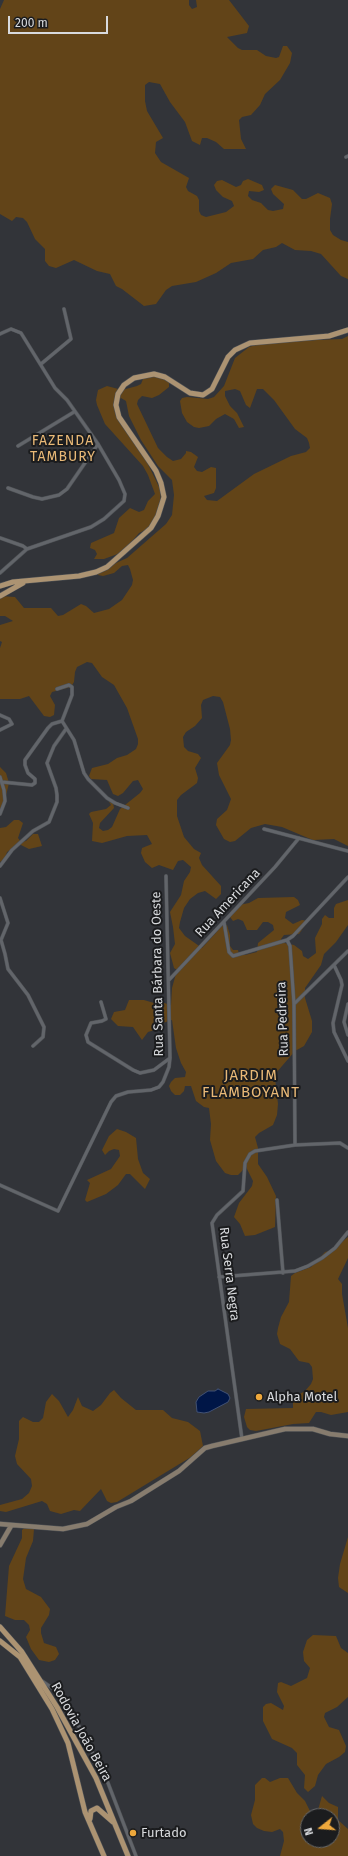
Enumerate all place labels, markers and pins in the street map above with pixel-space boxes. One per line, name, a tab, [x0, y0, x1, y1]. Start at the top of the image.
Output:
place label: Alpha Motel	[267, 1389, 337, 1405]
marker: Alpha Motel	[254, 1392, 264, 1402]
place label: Furtado	[141, 1825, 187, 1841]
marker: Furtado	[128, 1828, 138, 1838]

